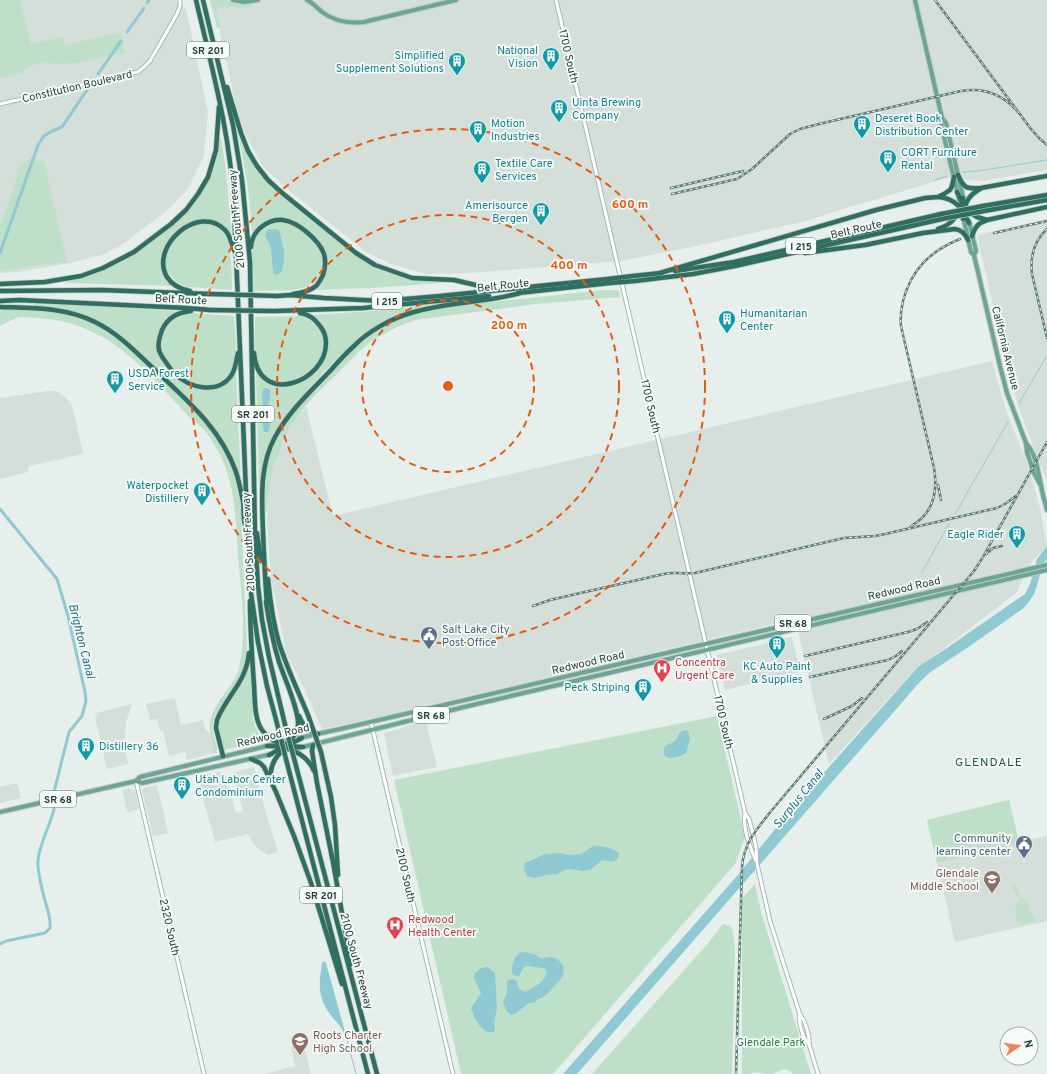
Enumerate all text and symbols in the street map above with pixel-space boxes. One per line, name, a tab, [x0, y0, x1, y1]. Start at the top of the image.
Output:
street label: 1700 South	[555, 28, 581, 85]
road number: SR 201	[187, 42, 229, 58]
place label: National Vision	[497, 44, 538, 71]
building icon: National Vision	[541, 46, 561, 71]
place label: Simplified Supplement Solutions	[336, 49, 444, 76]
building icon: Simplified Supplement Solutions	[447, 51, 467, 76]
street label: Constitution Boulevard	[21, 67, 134, 106]
place label: Uinta Brewing Company	[572, 96, 641, 123]
building icon: Uinta Brewing Company	[549, 98, 569, 123]
place label: Deseret Book Distribution Center	[875, 112, 969, 139]
building icon: Deseret Book Distribution Center	[852, 114, 872, 139]
place label: Motion Industries	[491, 117, 540, 144]
building icon: Motion Industries	[468, 119, 488, 144]
place label: CORT Furniture Rental	[901, 146, 977, 173]
building icon: CORT Furniture Rental	[878, 148, 898, 173]
place label: Textile Care Services	[495, 157, 553, 184]
building icon: Textile Care Services	[472, 159, 492, 184]
street label: 2100 South Freeway	[226, 169, 248, 269]
text: 600 m	[612, 197, 648, 213]
place label: Amerisource Bergen	[465, 199, 528, 226]
building icon: Amerisource Bergen	[531, 201, 551, 226]
street label: Belt Route	[829, 217, 883, 243]
road number: I 215	[786, 238, 816, 254]
text: 400 m	[550, 258, 588, 274]
street label: Belt Route	[476, 276, 530, 296]
street label: Belt Route	[155, 292, 207, 308]
road number: I 215	[372, 293, 402, 309]
street label: California Avenue	[988, 305, 1022, 392]
place label: Humanitarian Center	[740, 307, 807, 334]
building icon: Humanitarian Center	[717, 309, 737, 334]
text: 200 m	[491, 318, 527, 334]
place label: USDA Forest Service	[128, 367, 189, 394]
building icon: USDA Forest Service	[105, 369, 125, 394]
street label: 1700 South	[637, 378, 663, 435]
centre of rings	[441, 379, 455, 393]
road number: SR 201	[232, 406, 274, 422]
place label: Waterpocket Distillery	[126, 479, 189, 506]
building icon: Waterpocket Distillery	[192, 481, 212, 506]
street label: 2100 South Freeway	[239, 492, 259, 592]
building icon: Eagle Rider	[1007, 524, 1027, 549]
place label: Eagle Rider	[947, 528, 1005, 542]
street label: Redwood Road	[867, 574, 942, 604]
water label: Brighton Canal	[64, 602, 98, 681]
road number: SR 68	[775, 615, 811, 631]
place label: Salt Lake City Post Office	[442, 623, 510, 650]
public building icon: Salt Lake City Post Office	[419, 625, 439, 650]
building icon: KC Auto Paint & Supplies	[767, 634, 787, 659]
street label: Redwood Road	[551, 648, 626, 678]
place label: Concentra Urgent Care	[675, 656, 735, 683]
hospital icon: Concentra Urgent Care	[652, 658, 672, 683]
place label: KC Auto Paint & Supplies	[743, 660, 811, 687]
building icon: Peck Striping	[633, 677, 653, 702]
place label: Peck Striping	[564, 681, 630, 695]
street label: 1700 South	[710, 694, 736, 751]
road number: SR 68	[413, 707, 449, 723]
street label: Redwood Road	[236, 721, 311, 751]
building icon: Distillery 36	[76, 736, 96, 761]
place label: Distillery 36	[99, 740, 159, 754]
district label: GLENDALE	[955, 755, 1023, 771]
water label: Surplus Canal	[770, 766, 828, 833]
place label: Utah Labor Center Condominium	[195, 773, 287, 800]
building icon: Utah Labor Center Condominium	[172, 775, 192, 800]
road number: SR 68	[40, 791, 76, 807]
place label: Community learning center	[936, 832, 1012, 859]
public building icon: Community learning center	[1014, 834, 1034, 859]
street label: 2100 South	[392, 846, 418, 904]
place label: Glendale Middle School	[910, 867, 979, 894]
school or university icon: Glendale Middle School	[982, 869, 1002, 894]
road number: SR 201	[300, 887, 342, 903]
street label: 2320 South	[156, 897, 182, 957]
street label: 2100 South Freeway	[336, 911, 376, 1011]
place label: Redwood Health Center	[408, 913, 477, 940]
hospital icon: Redwood Health Center	[385, 915, 405, 940]
north arrow	[999, 1026, 1039, 1066]
place label: Roots Charter High School	[313, 1029, 383, 1056]
school or university icon: Roots Charter High School	[290, 1031, 310, 1056]
park label: Glendale Park	[737, 1036, 806, 1050]
text: N	[1020, 1039, 1035, 1049]

